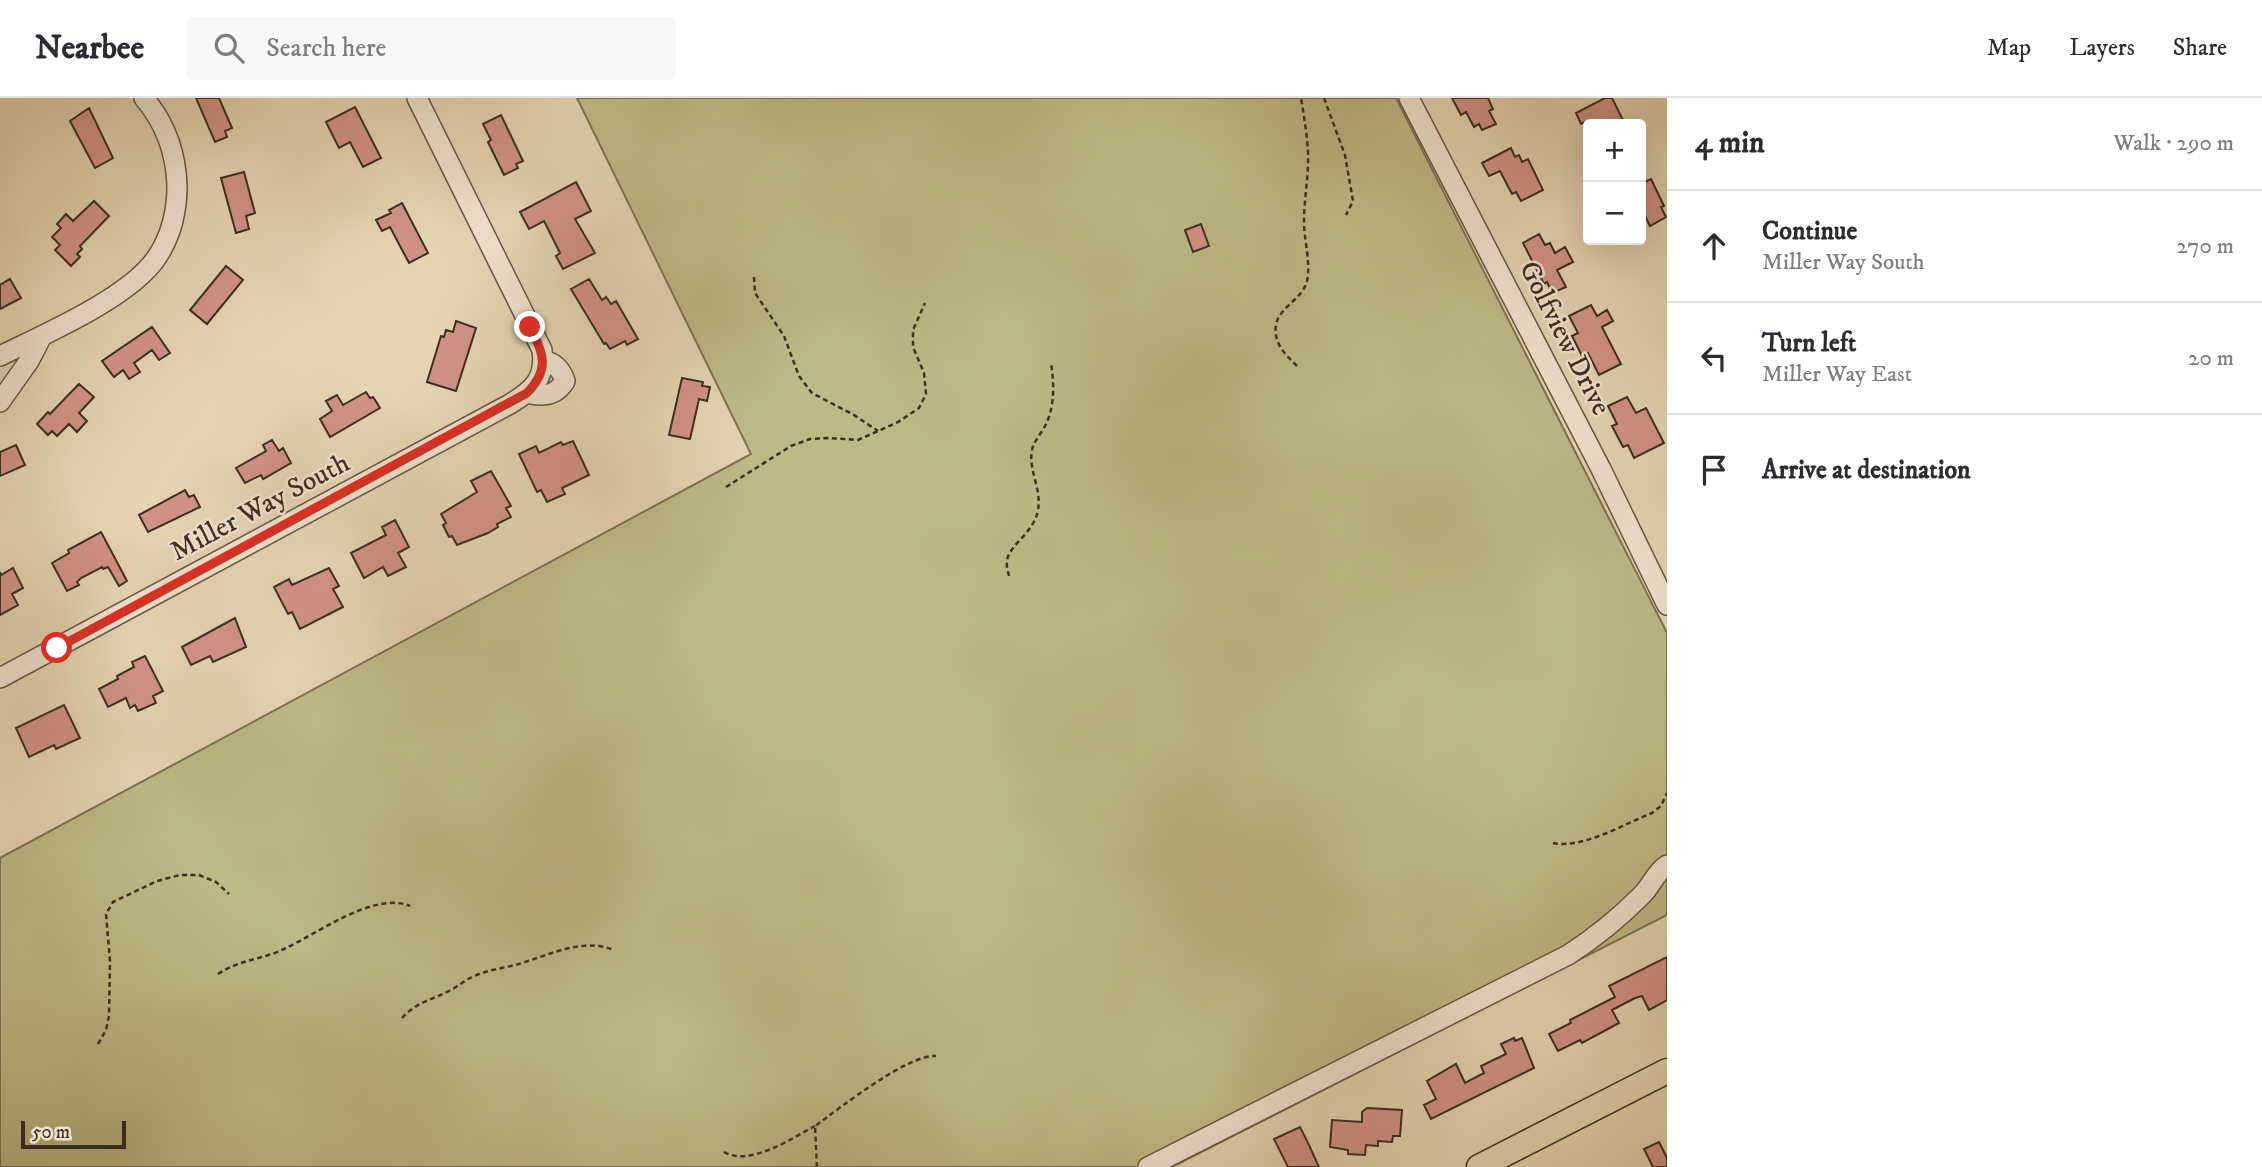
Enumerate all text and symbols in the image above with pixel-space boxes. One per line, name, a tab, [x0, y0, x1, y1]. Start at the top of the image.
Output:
search box	[186, 17, 676, 80]
text: Nearbee	[35, 28, 144, 69]
icon: search	[210, 29, 248, 67]
text: Search here	[266, 32, 386, 65]
text: Map	[1987, 33, 2031, 63]
text: Layers	[2069, 33, 2135, 63]
text: Share	[2173, 33, 2227, 63]
map controls	[1583, 119, 1646, 245]
button: +	[1583, 119, 1646, 182]
text: 4 min	[1695, 125, 1765, 162]
text: Walk · 290 m	[2113, 129, 2234, 158]
button: −	[1583, 182, 1646, 245]
text: Continue	[1762, 215, 1857, 248]
icon: ahead	[1695, 227, 1733, 265]
text: 270 m	[2177, 232, 2234, 261]
text: Miller Way South	[1762, 248, 1925, 277]
street label: Golfview Drive	[1511, 255, 1619, 421]
route end	[514, 311, 545, 342]
text: Turn left	[1762, 327, 1856, 360]
icon: left	[1695, 339, 1733, 377]
text: 20 m	[2188, 344, 2234, 373]
text: Miller Way East	[1762, 360, 1912, 389]
street label: Miller Way South	[164, 445, 356, 569]
icon: arrive	[1695, 451, 1733, 489]
text: Arrive at destination	[1762, 454, 1971, 487]
route start	[41, 632, 72, 663]
scale bar	[21, 1118, 126, 1150]
text: 50 m	[32, 1121, 70, 1144]

